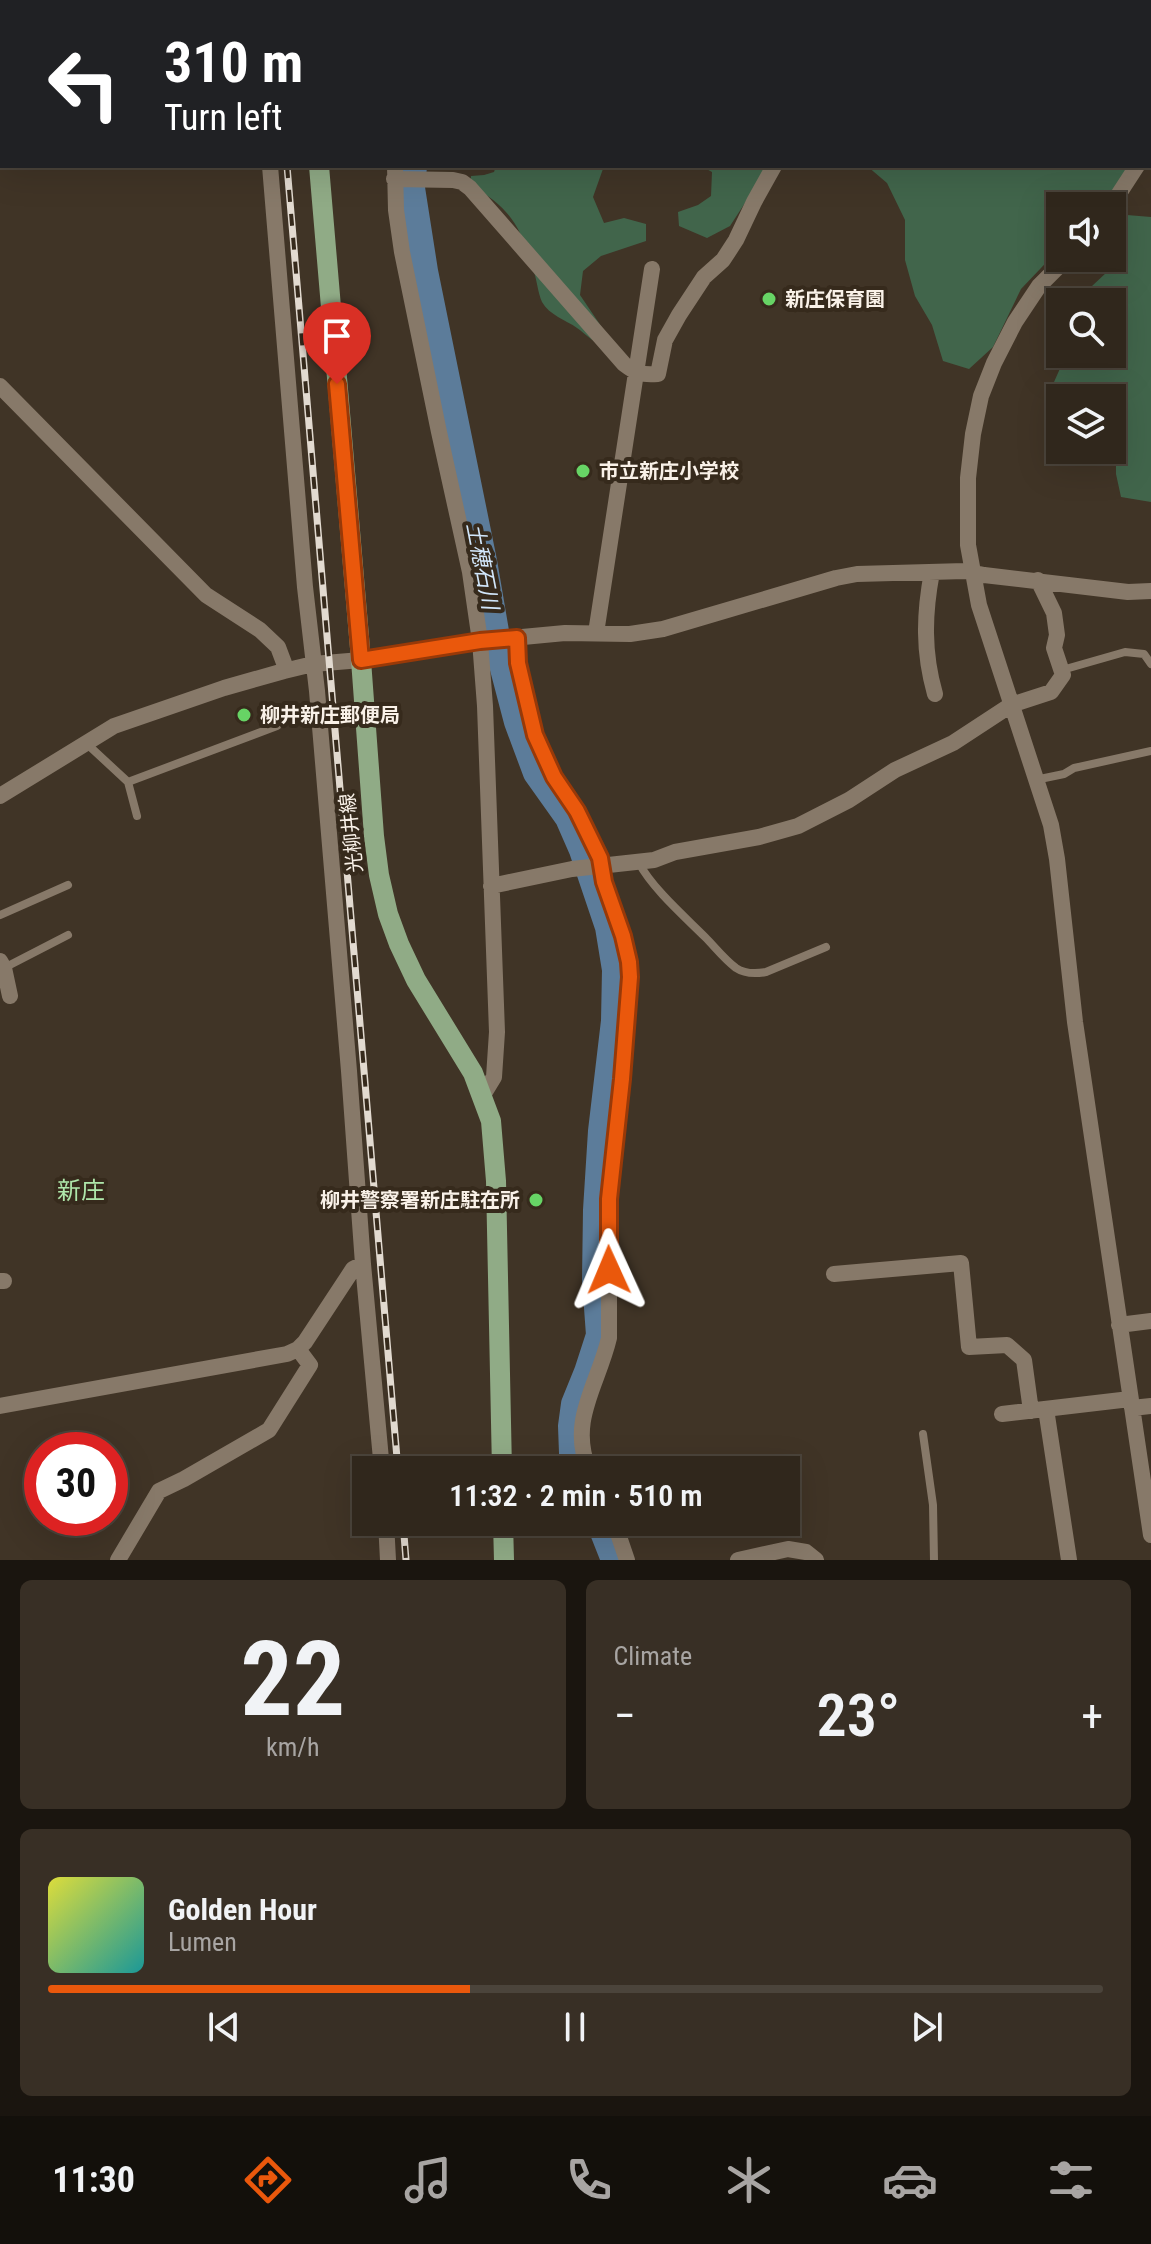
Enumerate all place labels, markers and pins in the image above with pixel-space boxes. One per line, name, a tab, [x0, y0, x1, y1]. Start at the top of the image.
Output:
place label: 新庄保育園	[785, 287, 885, 311]
marker: 新庄保育園	[760, 290, 778, 308]
pin	[303, 302, 371, 384]
place label: 市立新庄小学校	[599, 459, 739, 483]
marker: 市立新庄小学校	[574, 462, 592, 480]
place label: 柳井新庄郵便局	[260, 703, 400, 727]
marker: 柳井新庄郵便局	[235, 706, 253, 724]
place label: 柳井警察署新庄駐在所	[320, 1188, 520, 1212]
marker: 柳井警察署新庄駐在所	[527, 1191, 545, 1209]

